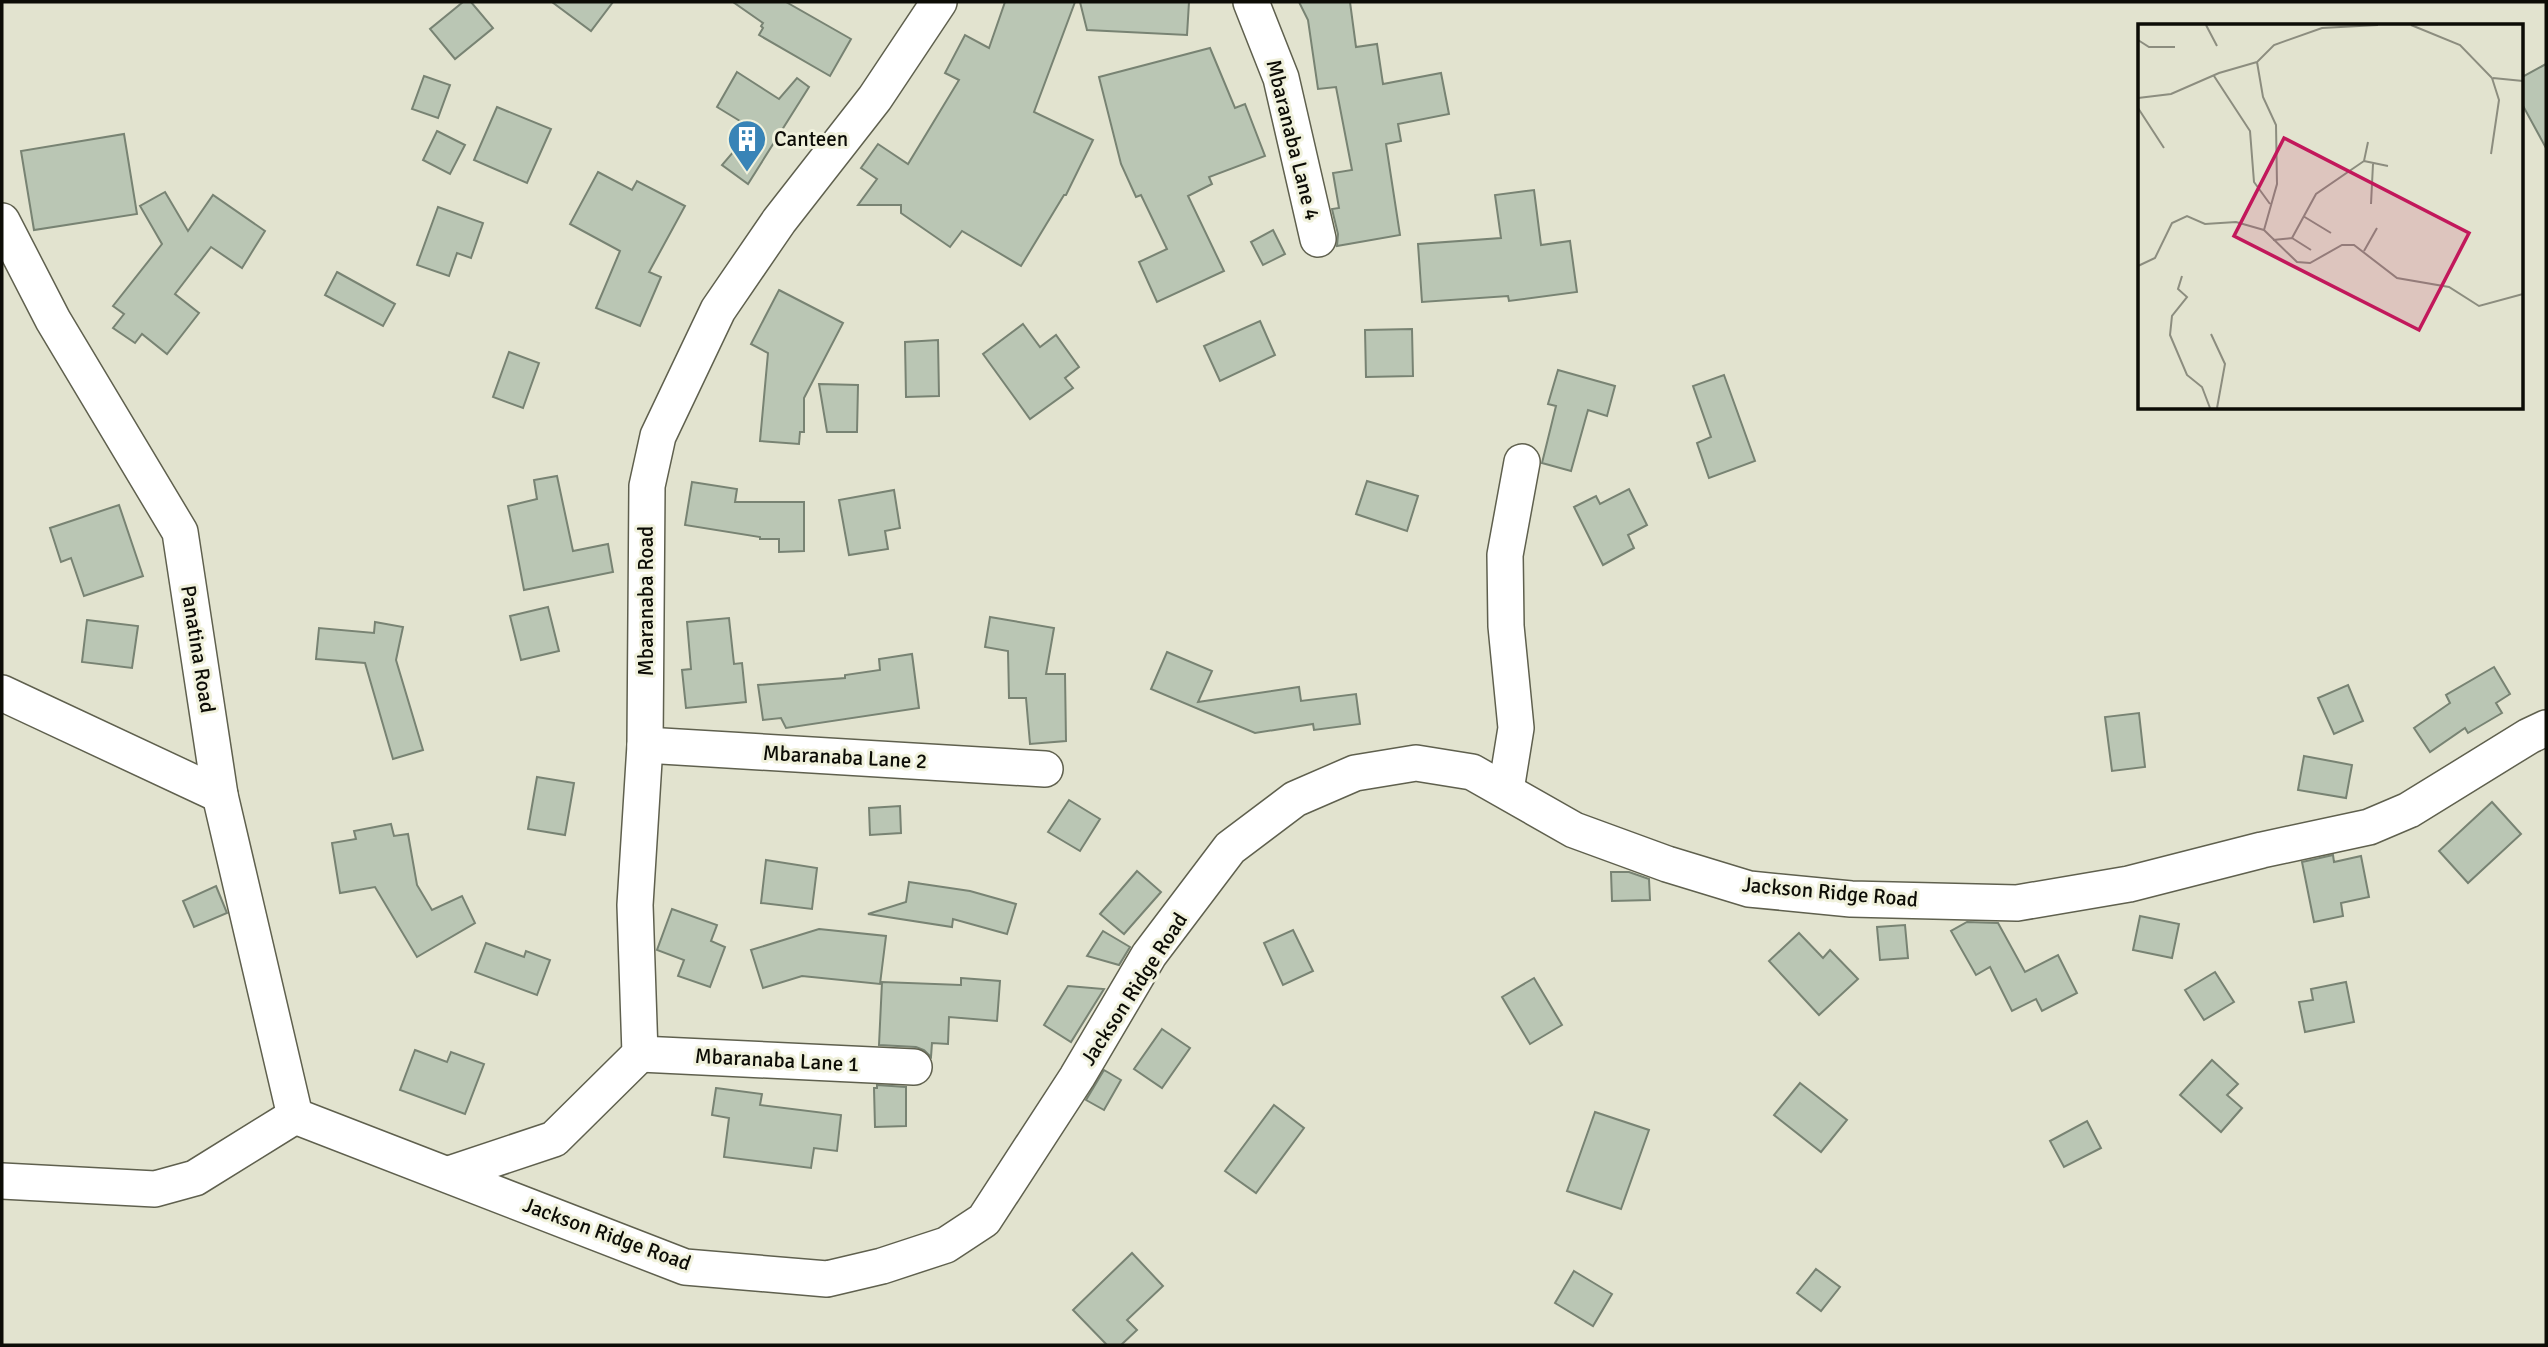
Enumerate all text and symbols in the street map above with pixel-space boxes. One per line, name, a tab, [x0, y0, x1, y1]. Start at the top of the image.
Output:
inset map	[2138, 24, 2524, 410]
street label: Mbaranaba Lane 4	[1260, 57, 1326, 223]
building icon: Canteen	[726, 118, 768, 173]
place label: Canteen	[774, 126, 848, 152]
street label: Mbaranaba Road	[633, 526, 659, 676]
street label: Panatina Road	[175, 583, 221, 715]
street label: Mbaranaba Lane 2	[762, 740, 928, 774]
street label: Jackson Ridge Road	[1741, 871, 1919, 913]
street label: Jackson Ridge Road	[1075, 908, 1193, 1070]
street label: Mbaranaba Lane 1	[694, 1043, 860, 1077]
street label: Jackson Ridge Road	[520, 1192, 694, 1276]

